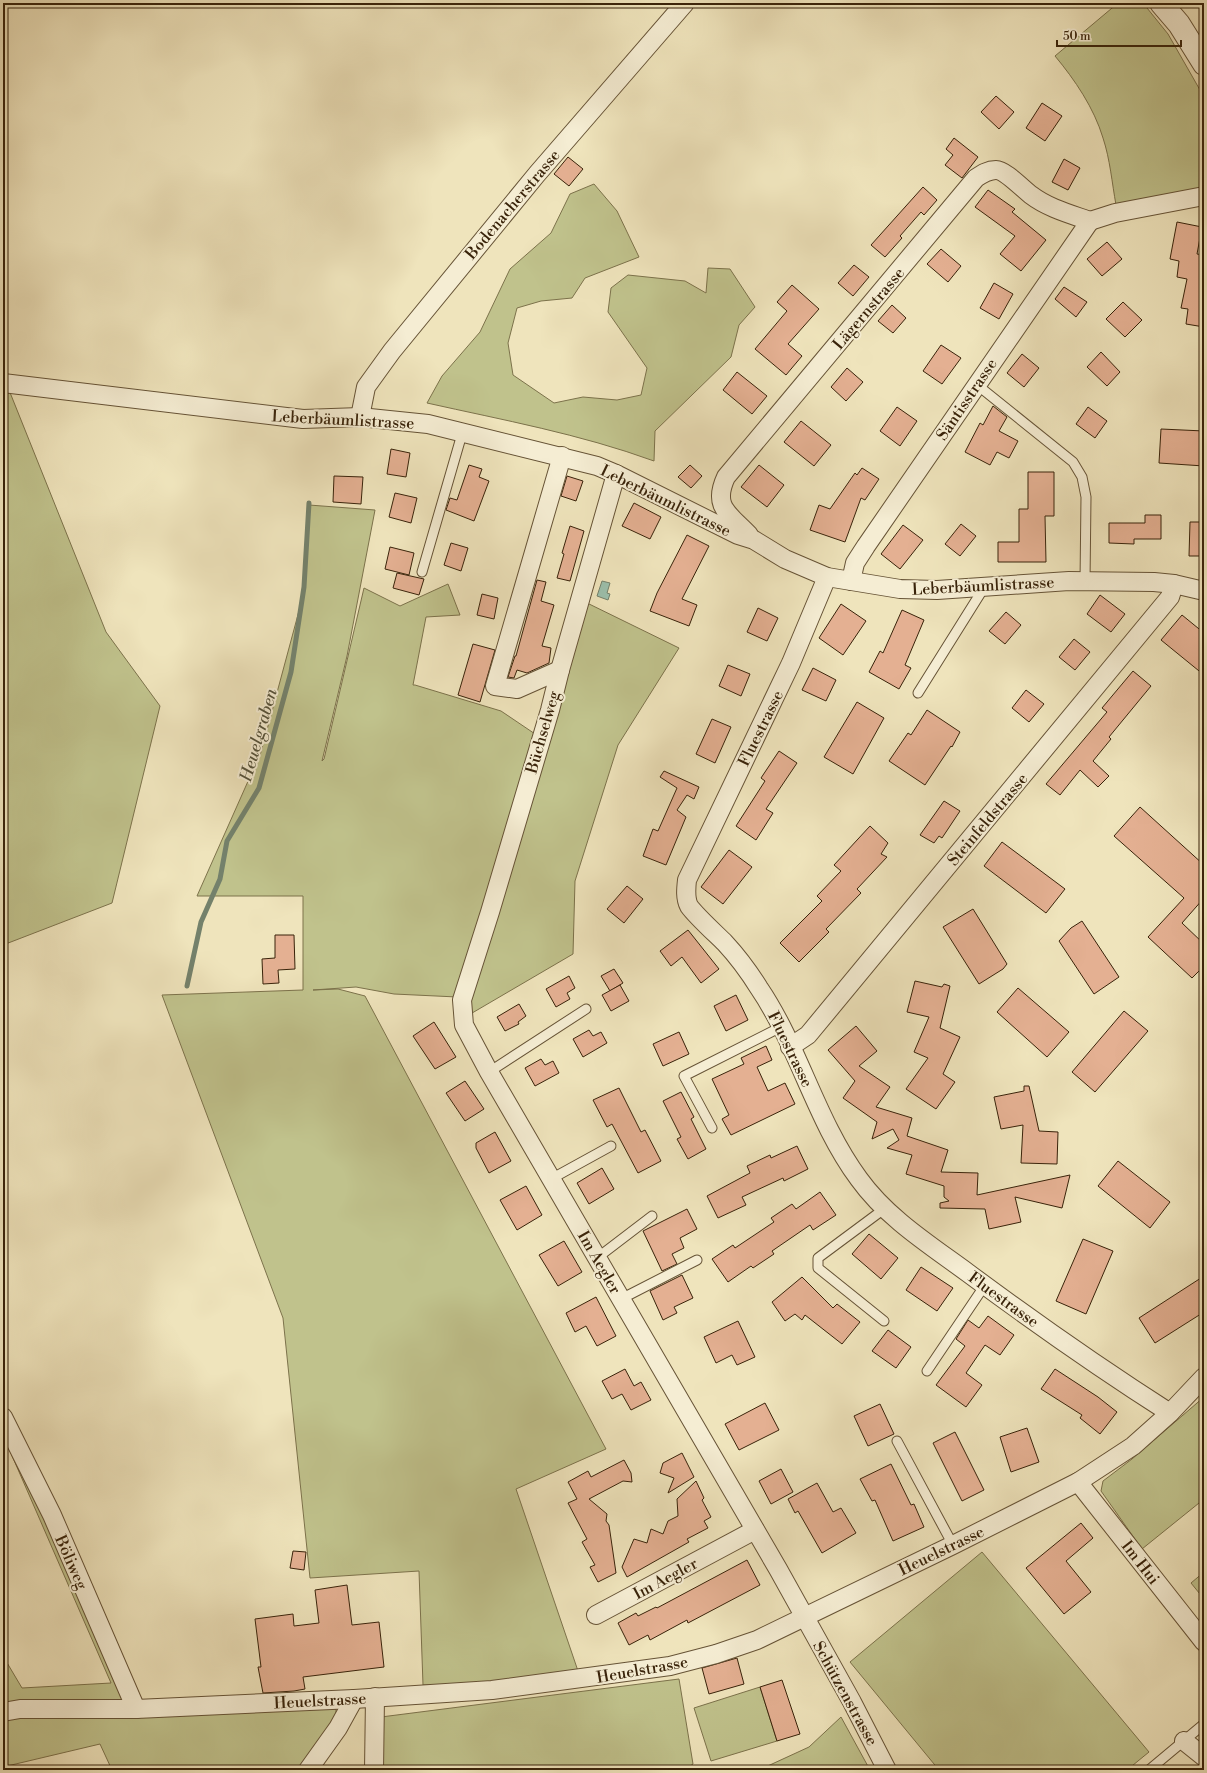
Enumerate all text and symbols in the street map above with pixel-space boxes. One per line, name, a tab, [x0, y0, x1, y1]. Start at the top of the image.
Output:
scale bar	[1057, 22, 1181, 48]
text: 50 m	[1063, 29, 1091, 44]
street label: Bodenacherstrasse	[460, 146, 565, 264]
street label: Lägernstrasse	[829, 263, 909, 354]
street label: Säntisstrasse	[932, 355, 1002, 444]
street label: Leberbäumlistrasse	[271, 406, 415, 434]
street label: Leberbäumlistrasse	[597, 461, 734, 541]
street label: Leberbäumlistrasse	[911, 572, 1055, 600]
water label: Heuelgraben	[235, 686, 283, 785]
street label: Fluestrasse	[734, 687, 788, 770]
street label: Büchselweg	[521, 688, 564, 777]
street label: Steinfeldstrasse	[943, 769, 1032, 870]
street label: Fluestrasse	[763, 1008, 817, 1091]
street label: Im Aegler	[573, 1227, 625, 1298]
street label: Fluestrasse	[964, 1268, 1043, 1332]
street label: Heuelstrasse	[895, 1522, 987, 1580]
street label: Böliweg	[50, 1531, 92, 1593]
street label: Im Hui	[1117, 1537, 1164, 1589]
street label: Im Aegler	[630, 1554, 701, 1604]
street label: Schützenstrasse	[808, 1638, 882, 1749]
street label: Heuelstrasse	[595, 1652, 690, 1688]
street label: Heuelstrasse	[273, 1689, 367, 1713]

